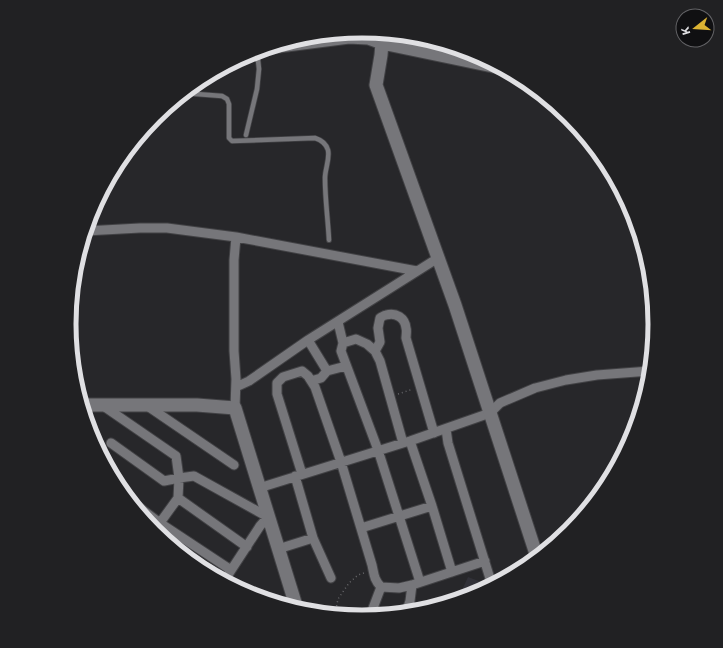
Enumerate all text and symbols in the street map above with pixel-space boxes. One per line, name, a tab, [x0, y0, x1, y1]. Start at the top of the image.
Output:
north arrow	[675, 8, 715, 48]
text: K	[678, 25, 693, 37]

